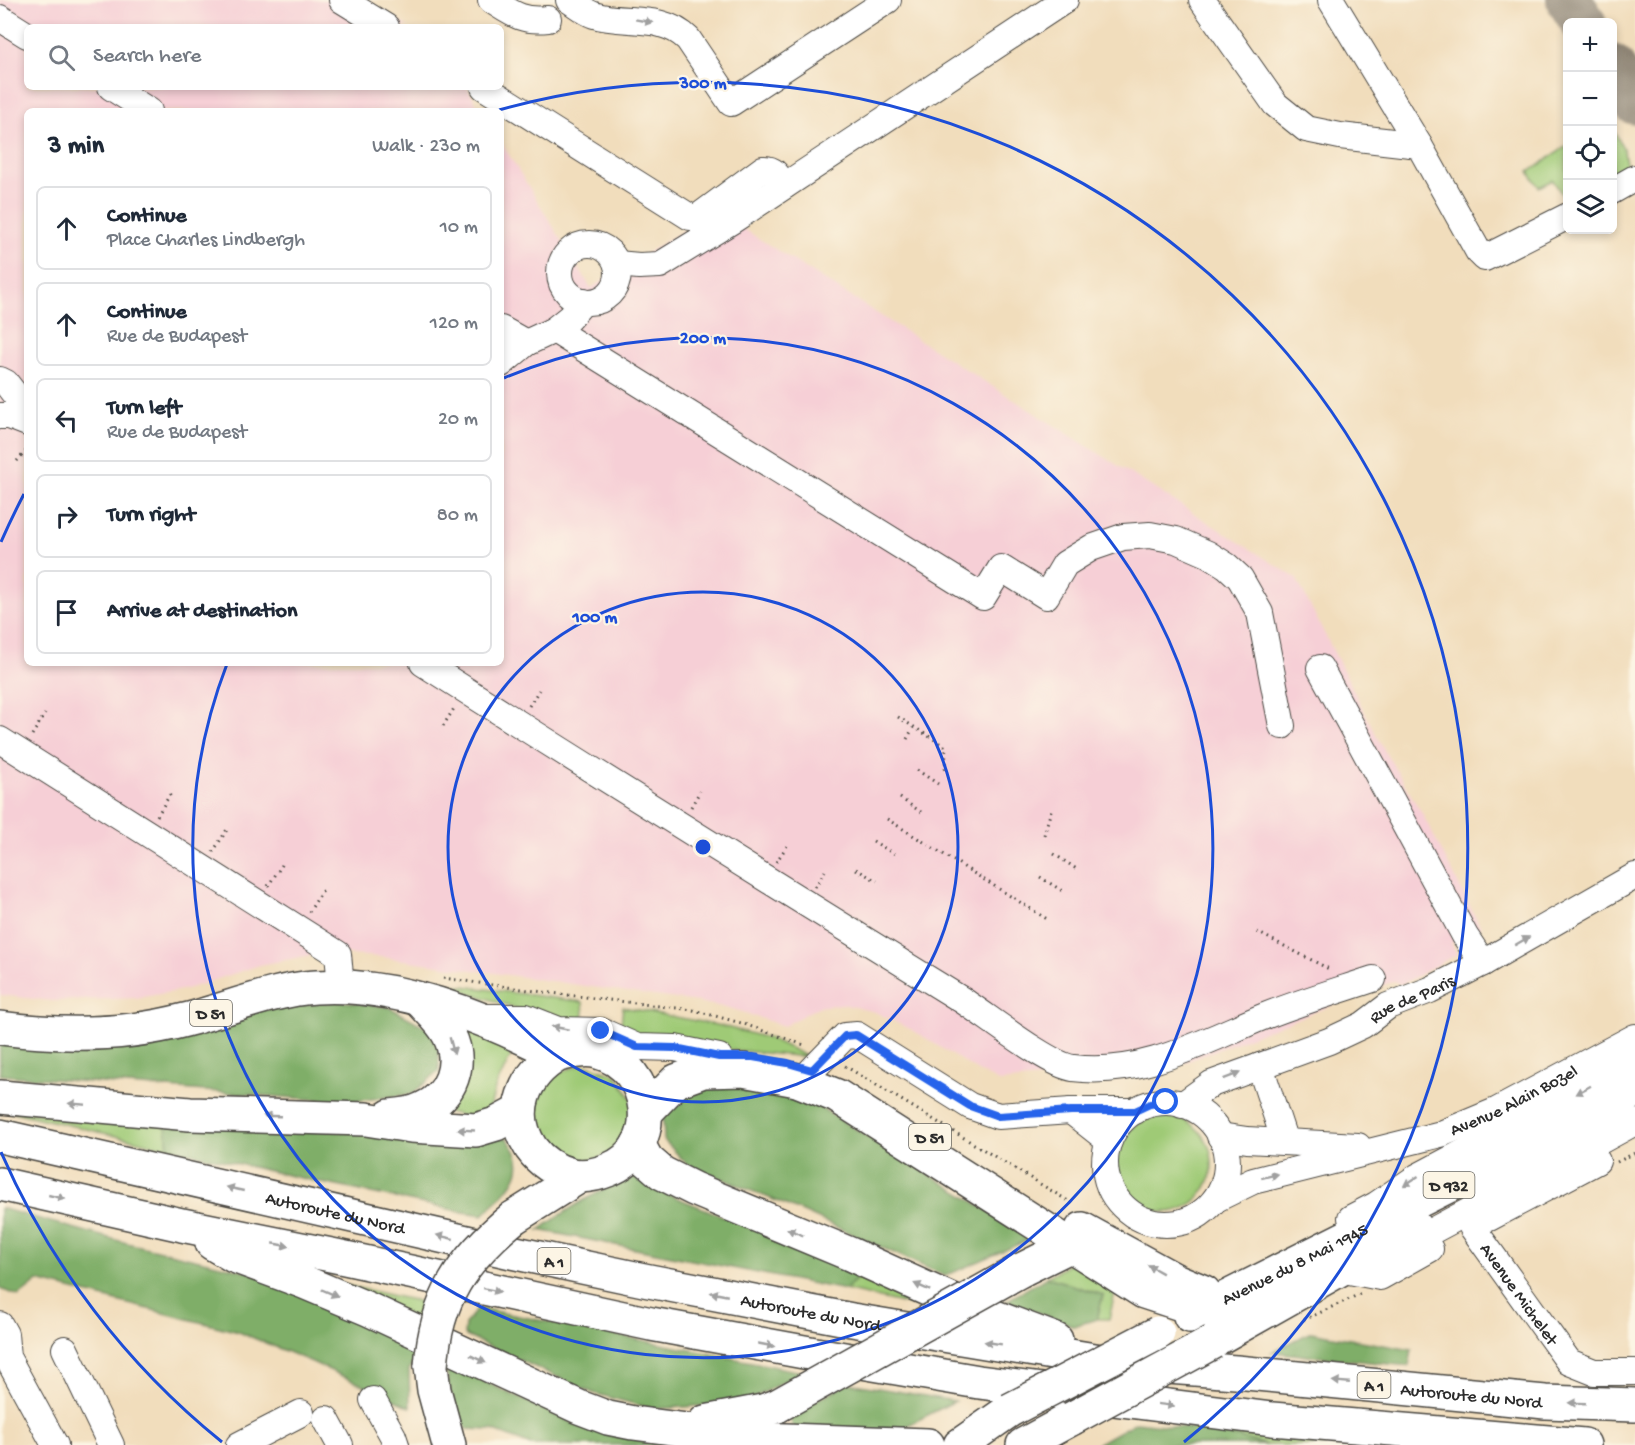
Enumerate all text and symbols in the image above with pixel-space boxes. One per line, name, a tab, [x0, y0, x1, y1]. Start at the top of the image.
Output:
one-way arrow	[635, 17, 654, 26]
map controls	[1563, 18, 1617, 234]
button: +	[1563, 18, 1617, 72]
search box	[24, 24, 504, 90]
icon: search	[45, 41, 78, 74]
text: Search here	[93, 44, 201, 70]
button: −	[1563, 72, 1617, 126]
text: 300 m	[679, 74, 727, 95]
button: locate	[1563, 126, 1617, 180]
text: 3 min	[48, 132, 104, 163]
text: Walk · 230 m	[372, 136, 480, 159]
button: layers	[1563, 180, 1617, 234]
text: Continue	[107, 204, 187, 230]
icon: ahead	[50, 212, 83, 245]
text: 10 m	[440, 217, 478, 240]
text: Place Charles Lindbergh	[107, 230, 305, 253]
text: Continue	[107, 300, 187, 326]
icon: ahead	[50, 308, 83, 341]
text: 120 m	[430, 313, 478, 336]
text: Rue de Budapest	[107, 326, 247, 349]
text: 200 m	[680, 329, 726, 350]
text: Turn left	[107, 396, 181, 422]
icon: left	[50, 404, 83, 437]
text: 20 m	[438, 409, 478, 432]
text: Rue de Budapest	[107, 422, 247, 445]
icon: right	[50, 500, 83, 533]
text: Turn right	[107, 503, 195, 529]
text: 80 m	[437, 505, 478, 528]
icon: arrive	[50, 596, 83, 629]
text: Arrive at destination	[107, 599, 297, 625]
text: 100 m	[572, 608, 618, 629]
centre of rings	[693, 837, 713, 857]
one-way arrow	[1514, 935, 1530, 946]
street label: Rue de Paris	[1366, 971, 1460, 1029]
road number: D 51	[190, 1000, 232, 1026]
route end	[587, 1017, 613, 1043]
one-way arrow	[550, 1023, 569, 1032]
one-way arrow	[448, 1037, 457, 1055]
street label: Avenue Alain Bozel	[1447, 1062, 1582, 1142]
one-way arrow	[1224, 1071, 1242, 1081]
one-way arrow	[1575, 1085, 1592, 1095]
route start	[1152, 1088, 1178, 1114]
one-way arrow	[68, 1099, 87, 1109]
one-way arrow	[262, 1112, 281, 1121]
road number: D 51	[909, 1124, 951, 1150]
one-way arrow	[456, 1125, 475, 1134]
one-way arrow	[1261, 1171, 1279, 1181]
road number: D 932	[1424, 1172, 1474, 1198]
one-way arrow	[1403, 1175, 1419, 1186]
one-way arrow	[226, 1184, 244, 1194]
street label: Autoroute du Nord	[263, 1189, 408, 1241]
one-way arrow	[48, 1193, 67, 1202]
street label: Avenue du 8 Mai 1945	[1219, 1220, 1372, 1311]
one-way arrow	[786, 1227, 804, 1237]
one-way arrow	[436, 1232, 455, 1241]
street label: Avenue Michelet	[1474, 1240, 1562, 1351]
one-way arrow	[271, 1241, 290, 1250]
road number: A 1	[538, 1248, 570, 1274]
one-way arrow	[1146, 1264, 1163, 1274]
one-way arrow	[914, 1282, 931, 1291]
one-way arrow	[483, 1286, 502, 1295]
one-way arrow	[322, 1288, 340, 1298]
one-way arrow	[709, 1289, 728, 1299]
street label: Autoroute du Nord	[739, 1291, 884, 1338]
one-way arrow	[984, 1339, 1003, 1348]
one-way arrow	[756, 1341, 775, 1350]
one-way arrow	[469, 1354, 487, 1364]
road number: A 1	[1358, 1372, 1390, 1398]
one-way arrow	[1331, 1377, 1350, 1387]
street label: Autoroute du Nord	[1399, 1380, 1544, 1415]
one-way arrow	[1567, 1398, 1586, 1408]
one-way arrow	[1156, 1401, 1175, 1410]

